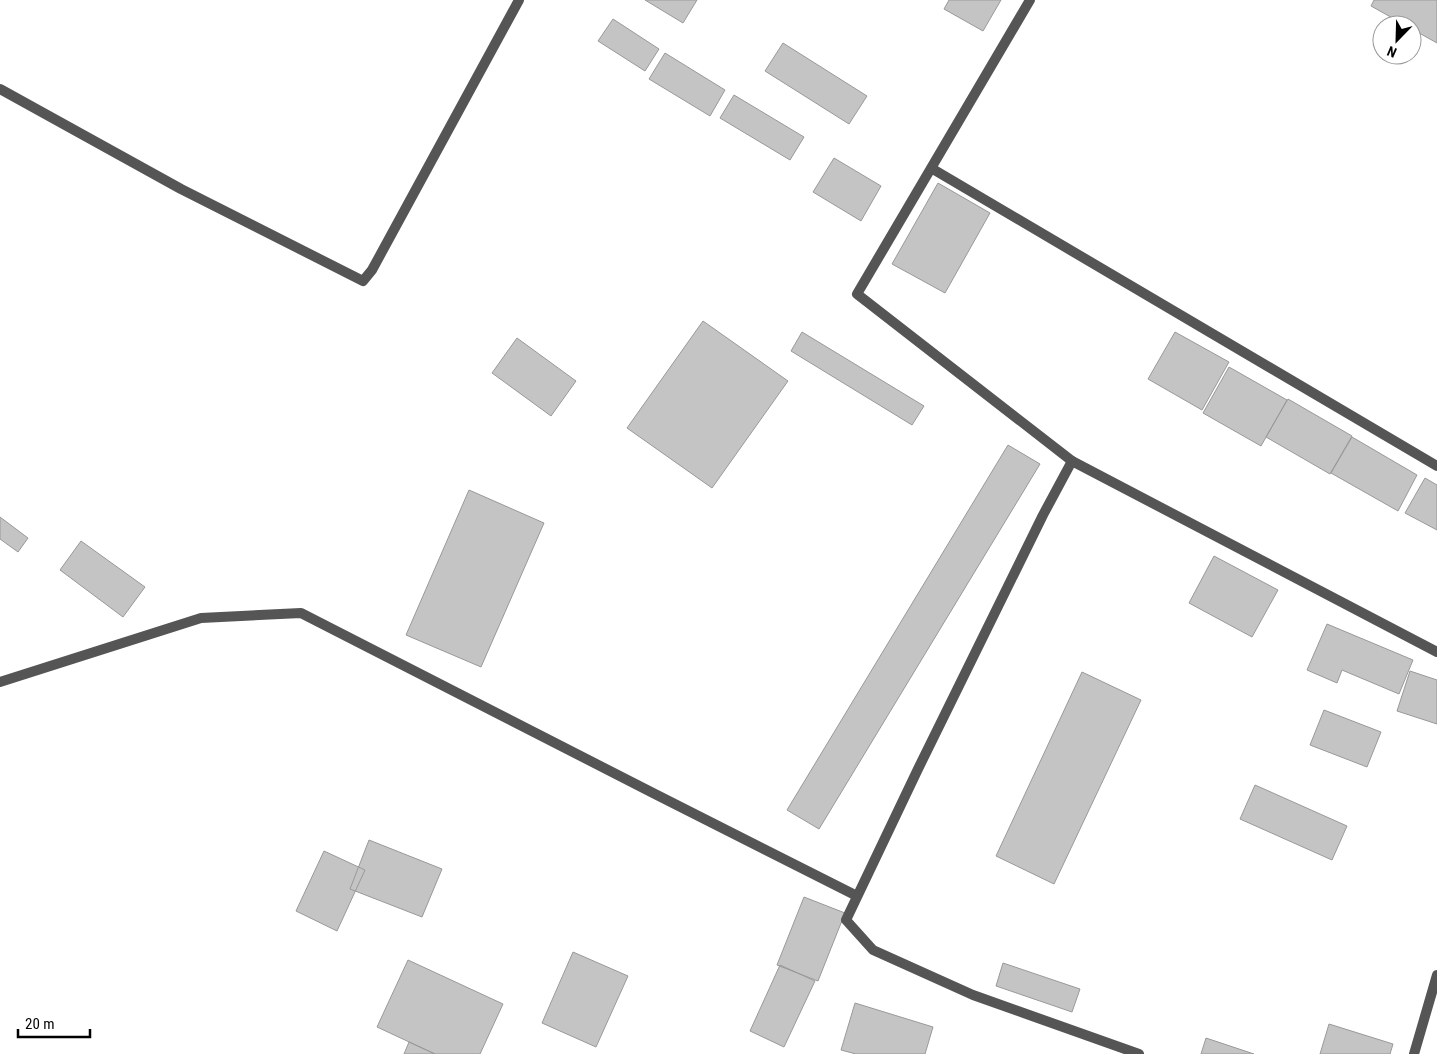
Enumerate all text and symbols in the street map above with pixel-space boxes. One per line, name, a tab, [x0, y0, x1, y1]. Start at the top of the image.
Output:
north arrow	[1372, 15, 1422, 65]
text: N	[1385, 43, 1399, 61]
scale bar	[18, 1006, 90, 1038]
text: 20 m	[25, 1015, 55, 1033]

